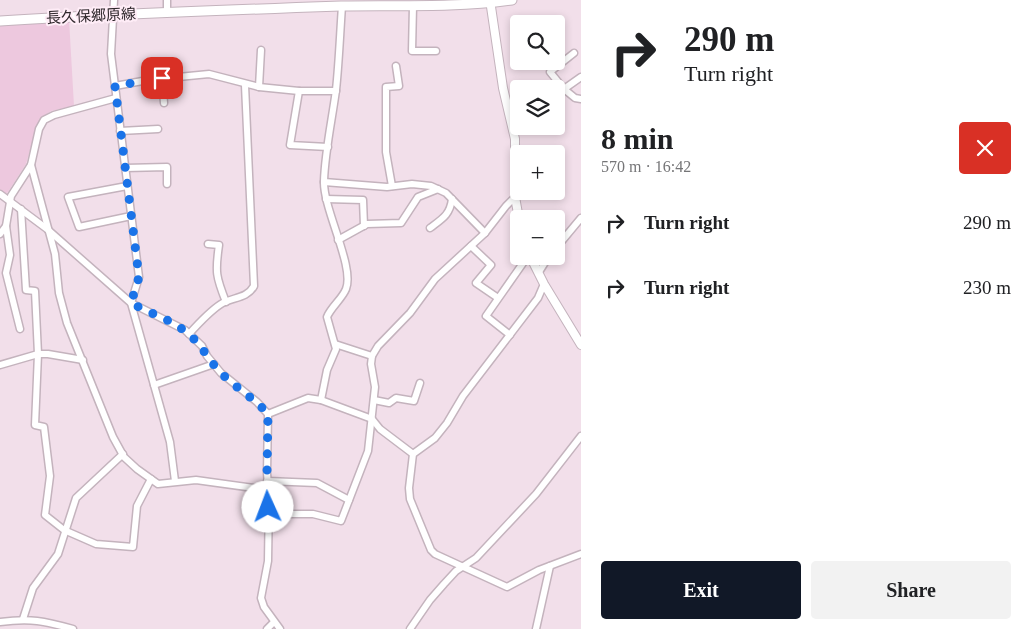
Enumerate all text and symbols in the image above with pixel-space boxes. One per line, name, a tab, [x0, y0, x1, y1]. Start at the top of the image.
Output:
street label: 長久保郷原線	[46, 6, 136, 26]
map controls	[510, 15, 565, 265]
button: search	[510, 15, 565, 70]
icon: right	[601, 20, 666, 85]
text: 290 m	[684, 20, 774, 59]
pin	[141, 57, 183, 99]
text: Turn right	[684, 61, 773, 86]
icon: arrive	[148, 64, 176, 92]
button: layers	[510, 80, 565, 135]
text: 8 min	[601, 122, 674, 155]
button: close	[959, 122, 1011, 174]
button: +	[510, 145, 565, 200]
text: 570 m · 16:42	[601, 158, 691, 175]
icon: right	[601, 209, 629, 237]
button: −	[510, 210, 565, 265]
text: Turn right	[644, 212, 729, 233]
text: 290 m	[963, 212, 1011, 233]
icon: right	[601, 274, 629, 302]
text: Turn right	[644, 277, 729, 298]
text: 230 m	[963, 277, 1011, 298]
position arrow	[241, 480, 293, 532]
button: Exit	[601, 561, 801, 619]
button: Share	[811, 561, 1011, 619]

